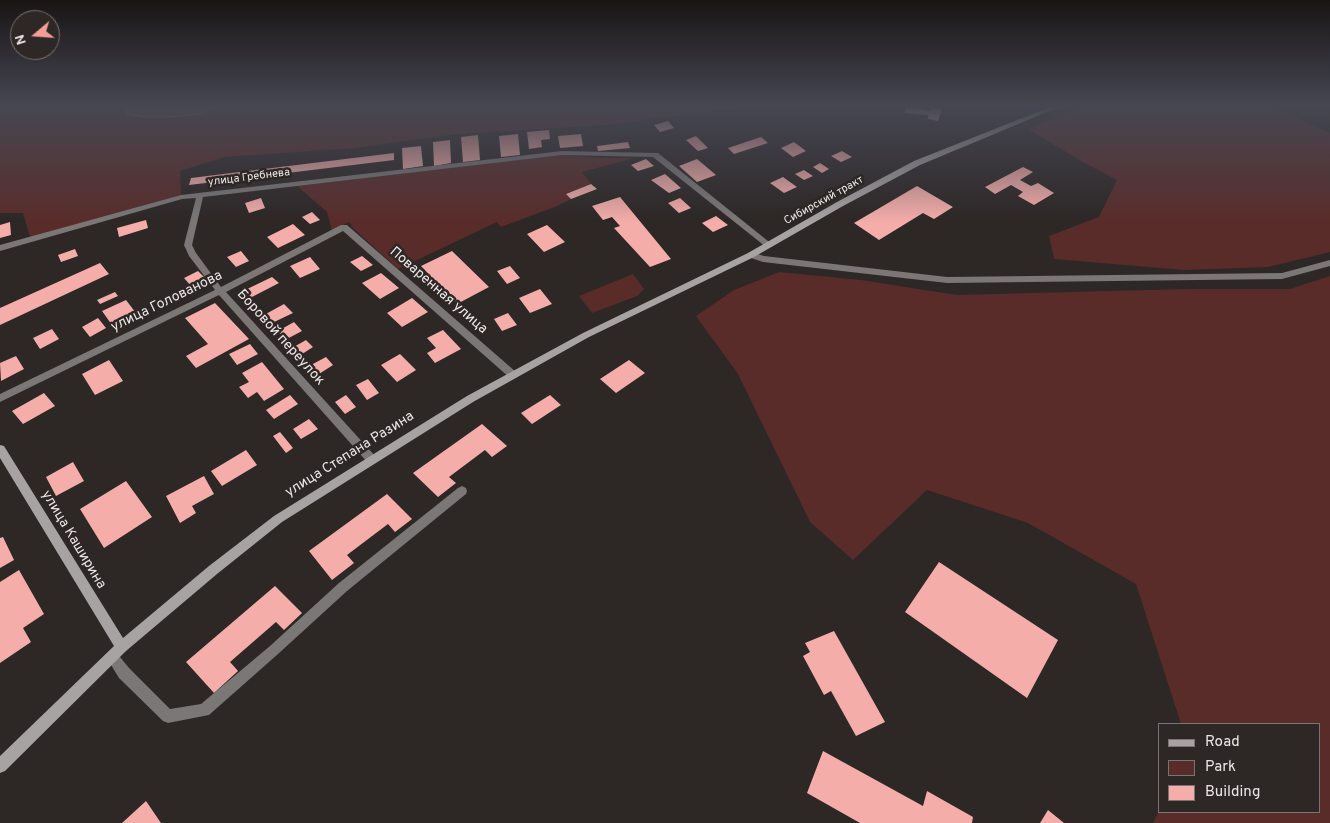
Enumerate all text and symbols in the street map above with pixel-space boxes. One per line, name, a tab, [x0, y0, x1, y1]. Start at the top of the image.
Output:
north arrow	[10, 10, 60, 60]
text: N	[12, 32, 31, 47]
street label: улица Гребнева	[207, 166, 291, 190]
street label: Сибирский тракт	[782, 174, 866, 228]
street label: Поваренная улица	[386, 244, 490, 338]
street label: улица Голованова	[109, 268, 225, 336]
street label: Боровой переулок	[232, 287, 328, 389]
street label: улица Степана Разина	[283, 408, 417, 502]
street label: улица Каширина	[37, 488, 109, 592]
legend	[1158, 723, 1320, 813]
text: Road	[1205, 733, 1240, 752]
text: Park	[1205, 758, 1236, 777]
text: Building	[1205, 783, 1260, 802]

